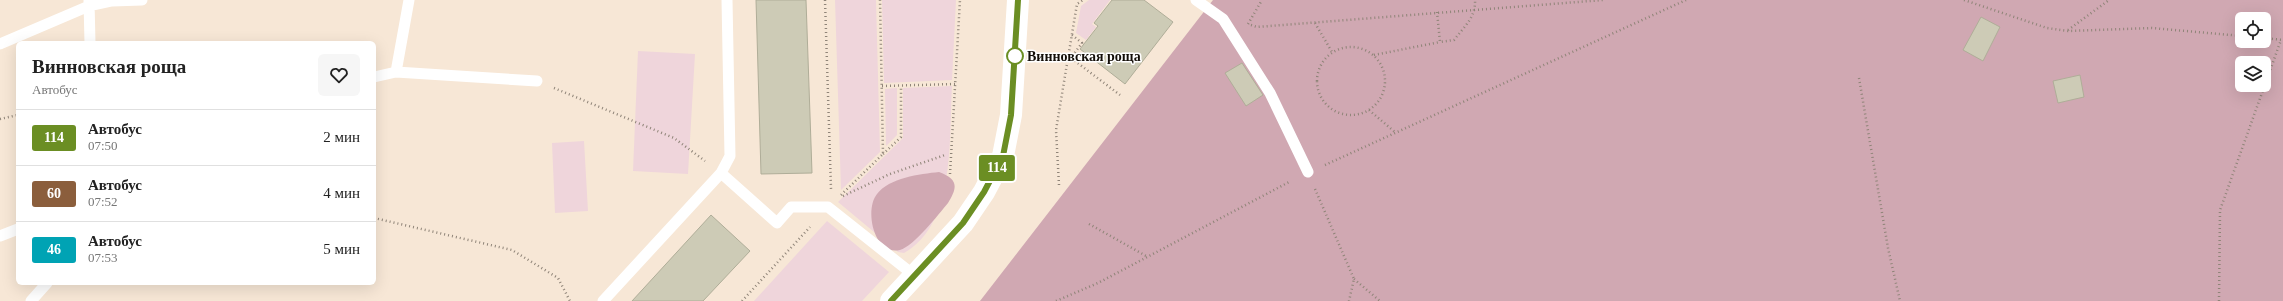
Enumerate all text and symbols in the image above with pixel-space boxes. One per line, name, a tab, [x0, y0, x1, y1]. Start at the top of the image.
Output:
map controls	[2235, 12, 2271, 92]
button: locate	[2235, 12, 2271, 48]
marker: Винновская роща	[1006, 47, 1024, 65]
place label: Винновская роща	[1027, 49, 1141, 64]
button: heart	[318, 54, 360, 96]
text: Винновская роща	[32, 56, 186, 77]
button: layers	[2235, 56, 2271, 92]
text: Автобус	[32, 82, 78, 97]
text: Автобус	[88, 121, 142, 137]
text: 2 мин	[323, 129, 360, 145]
text: 114	[44, 130, 64, 145]
text: 07:50	[88, 138, 118, 153]
line badge: 114	[974, 155, 1020, 181]
text: 114	[987, 160, 1007, 175]
text: Автобус	[88, 177, 142, 193]
text: 4 мин	[323, 185, 360, 201]
text: 60	[47, 186, 61, 201]
text: 07:52	[88, 194, 118, 209]
text: Автобус	[88, 233, 142, 249]
text: 5 мин	[323, 241, 360, 257]
text: 46	[47, 242, 61, 257]
text: 07:53	[88, 250, 118, 265]

